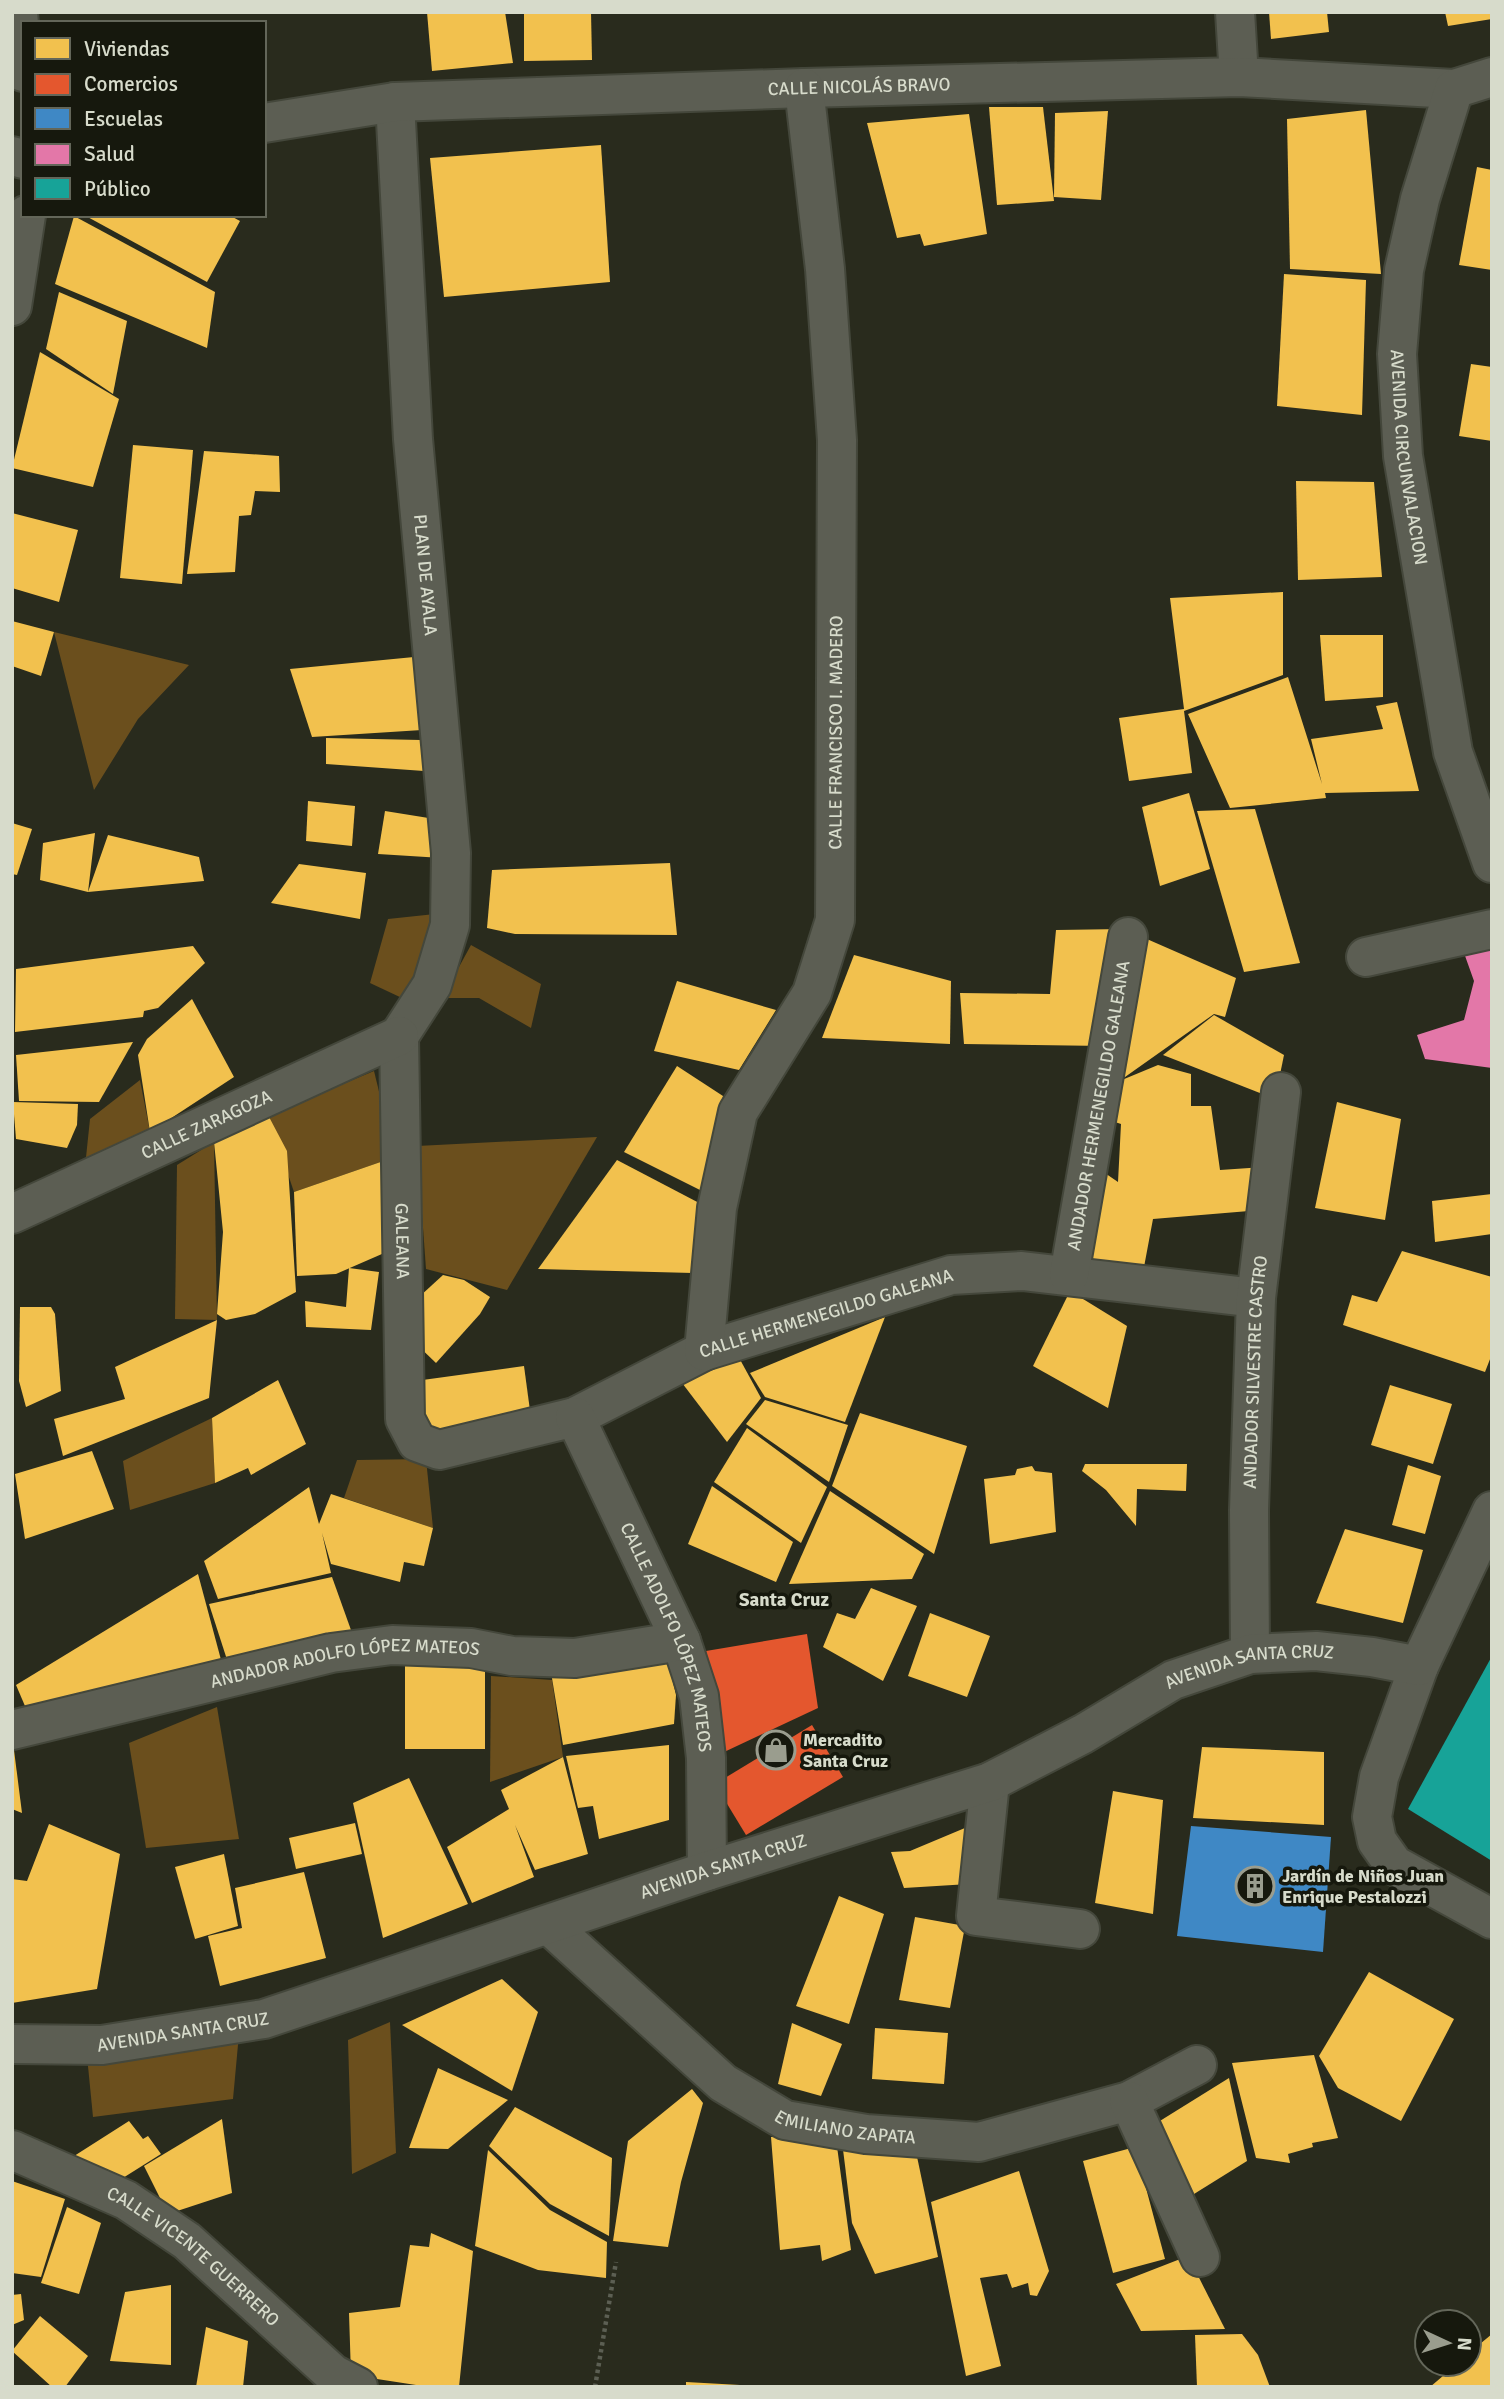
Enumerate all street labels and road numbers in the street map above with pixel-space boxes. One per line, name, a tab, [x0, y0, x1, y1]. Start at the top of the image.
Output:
street label: CALLE NICOLÁS BRAVO	[767, 73, 951, 100]
street label: AVENIDA CIRCUNVALACION	[1386, 349, 1432, 567]
street label: PLAN DE AYALA	[409, 513, 442, 637]
street label: CALLE FRANCISCO I. MADERO	[824, 615, 847, 850]
street label: ANDADOR HERMENEGILDO GALEANA	[1062, 959, 1135, 1252]
street label: CALLE ZARAGOZA	[138, 1085, 275, 1164]
street label: GALEANA	[391, 1203, 414, 1279]
street label: ANDADOR SILVESTRE CASTRO	[1239, 1254, 1272, 1489]
street label: CALLE HERMENEGILDO GALEANA	[696, 1264, 956, 1363]
street label: CALLE ADOLFO LÓPEZ MATEOS	[616, 1519, 716, 1753]
street label: ANDADOR ADOLFO LÓPEZ MATEOS	[208, 1634, 482, 1693]
street label: AVENIDA SANTA CRUZ	[1160, 1640, 1335, 1694]
street label: AVENIDA SANTA CRUZ	[637, 1829, 809, 1904]
street label: AVENIDA SANTA CRUZ	[95, 2007, 271, 2057]
street label: EMILIANO ZAPATA	[770, 2105, 917, 2148]
street label: CALLE VICENTE GUERRERO	[103, 2182, 284, 2331]

